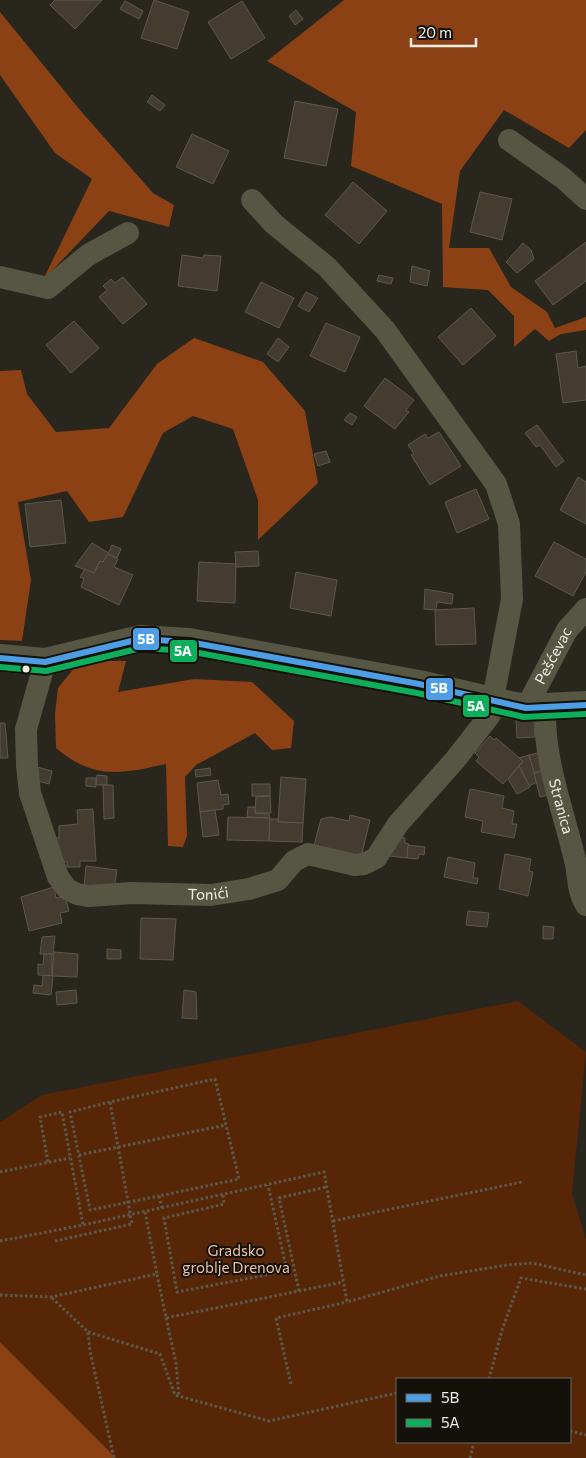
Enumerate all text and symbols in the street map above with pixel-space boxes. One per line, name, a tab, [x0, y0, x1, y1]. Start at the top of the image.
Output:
scale bar	[411, 15, 476, 47]
text: 20 m	[418, 23, 452, 41]
street label: Pešćevac	[530, 624, 575, 687]
line badge: 5B	[132, 627, 160, 651]
text: 5B	[137, 630, 155, 647]
line badge: 5A	[169, 639, 198, 663]
text: 5A	[174, 642, 192, 659]
unlabelled marker	[21, 664, 31, 674]
line badge: 5B	[425, 677, 454, 701]
text: 5B	[430, 679, 448, 696]
line badge: 5A	[462, 694, 490, 718]
text: 5A	[467, 697, 485, 714]
street label: Stranica	[546, 777, 578, 836]
street label: Tonići	[187, 882, 230, 903]
park label: Gradsko groblje Drenova	[182, 1241, 290, 1276]
legend	[396, 1378, 571, 1443]
text: 5B	[441, 1388, 460, 1406]
text: 5A	[441, 1413, 460, 1431]

